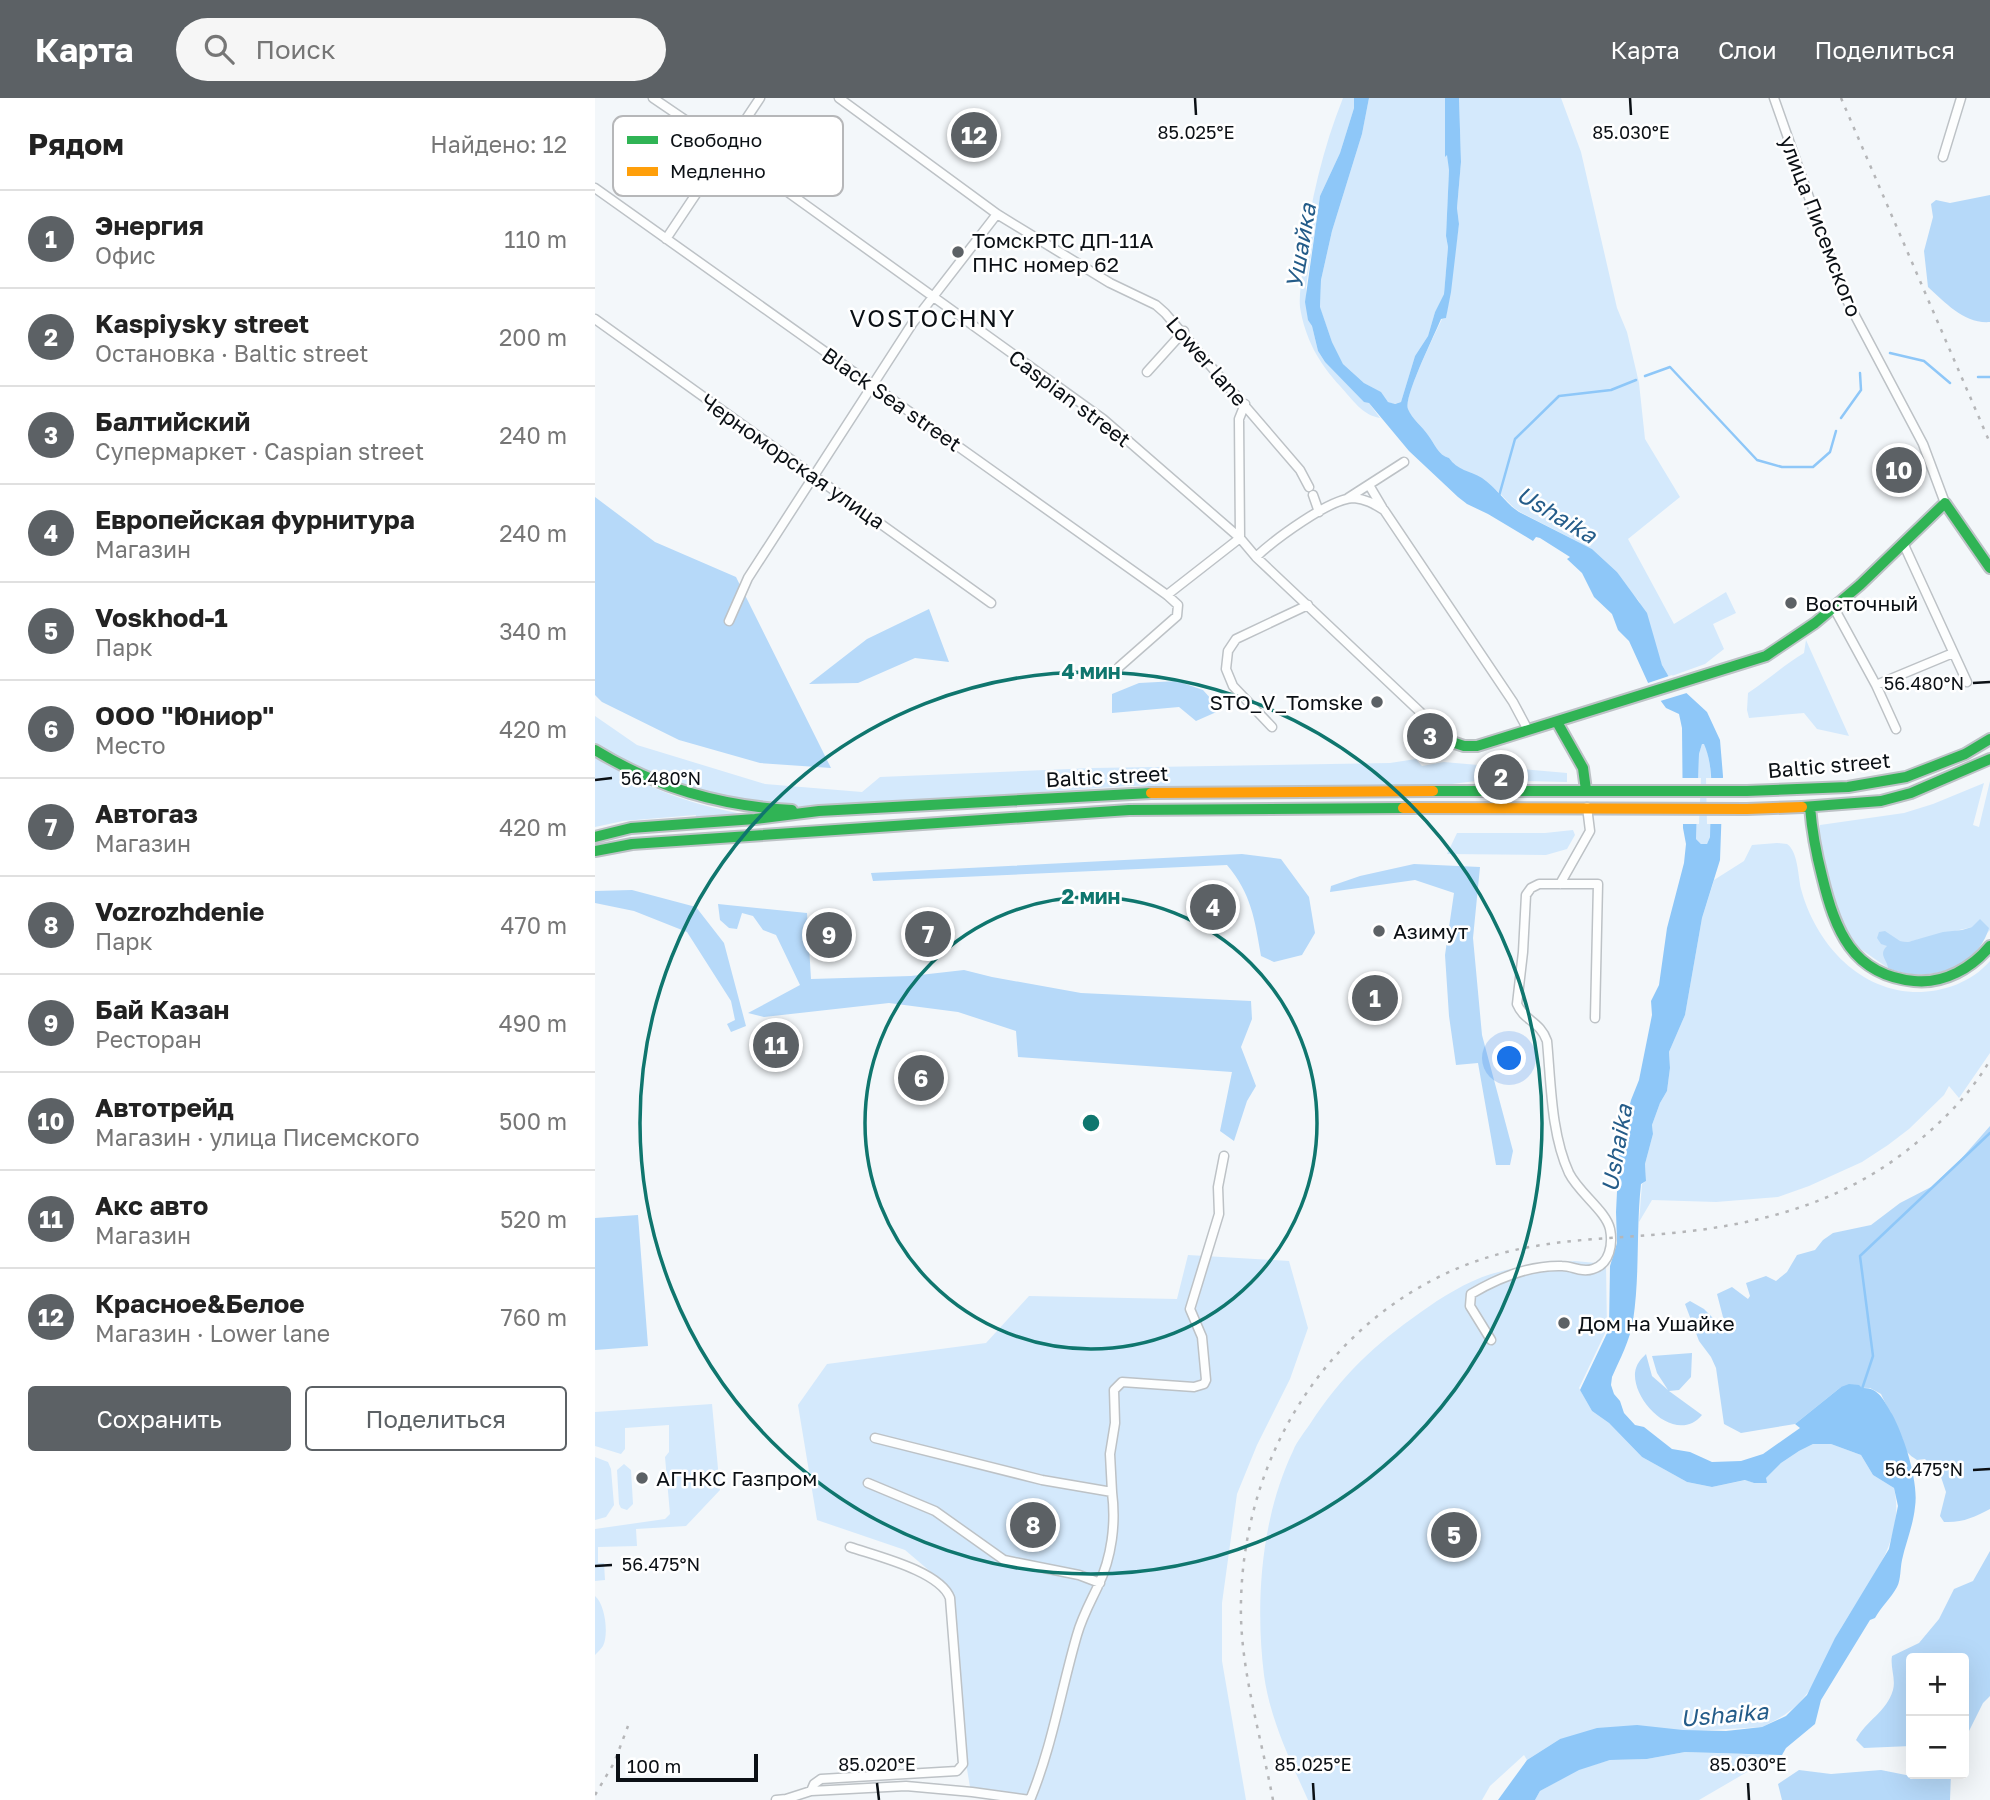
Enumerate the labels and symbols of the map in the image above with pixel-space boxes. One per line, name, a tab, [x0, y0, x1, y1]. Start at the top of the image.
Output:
pin: 12	[951, 109, 997, 161]
legend	[613, 116, 843, 196]
text: 85.025°E	[1158, 121, 1234, 143]
text: 85.030°E	[1592, 121, 1670, 143]
text: Свободно	[670, 128, 762, 151]
street label: улица Писемского	[1774, 132, 1868, 320]
text: Медленно	[670, 159, 766, 182]
water label: Ушайка	[1279, 200, 1321, 291]
place label: ТомскРТС ДП-11А ПНС номер 62	[972, 227, 1154, 277]
marker: ТомскРТС ДП-11А ПНС номер 62	[950, 244, 966, 260]
district label: VOSTOCHNY	[850, 303, 1016, 332]
street label: Lower lane	[1161, 311, 1253, 411]
street label: Black Sea street	[817, 341, 967, 457]
street label: Caspian street	[1004, 344, 1136, 452]
street label: Черноморская улица	[696, 388, 890, 534]
pin: 10	[1876, 444, 1922, 496]
water label: Ushaika	[1512, 479, 1603, 549]
place label: Восточный	[1805, 590, 1918, 616]
marker: Восточный	[1783, 595, 1799, 611]
text: 4 мин	[1061, 658, 1121, 684]
text: 56.480°N	[1884, 672, 1964, 694]
place label: STO_V_Tomske	[1209, 689, 1363, 715]
marker: STO_V_Tomske	[1369, 694, 1385, 710]
pin: 3	[1407, 710, 1453, 762]
street label: Baltic street	[1766, 747, 1892, 783]
pin: 2	[1478, 751, 1524, 803]
street label: Baltic street	[1045, 760, 1169, 792]
text: 56.480°N	[621, 767, 701, 789]
pin: 4	[1190, 881, 1236, 933]
text: 2 мин	[1062, 883, 1120, 909]
pin: 7	[905, 908, 951, 960]
pin: 9	[806, 909, 852, 961]
place label: Азимут	[1393, 918, 1468, 944]
marker: Азимут	[1371, 923, 1387, 939]
pin: 1	[1352, 972, 1398, 1024]
pin: 11	[753, 1019, 799, 1071]
your location	[1492, 1041, 1526, 1075]
pin: 6	[898, 1052, 944, 1104]
water label: Ushaika	[1595, 1101, 1638, 1194]
centre of rings	[1079, 1111, 1103, 1135]
place label: Дом на Ушайке	[1578, 1310, 1735, 1336]
marker: Дом на Ушайке	[1556, 1315, 1572, 1331]
text: 56.475°N	[1885, 1458, 1963, 1480]
place label: АГНКС Газпром	[656, 1465, 817, 1491]
marker: АГНКС Газпром	[634, 1470, 650, 1486]
pin: 8	[1010, 1499, 1056, 1551]
pin: 5	[1431, 1509, 1477, 1561]
text: 56.475°N	[622, 1553, 700, 1575]
water label: Ushaika	[1679, 1696, 1770, 1732]
scale bar	[616, 1751, 758, 1783]
text: 85.020°E	[838, 1753, 916, 1775]
text: 85.025°E	[1275, 1753, 1351, 1775]
text: 85.030°E	[1709, 1753, 1787, 1775]

